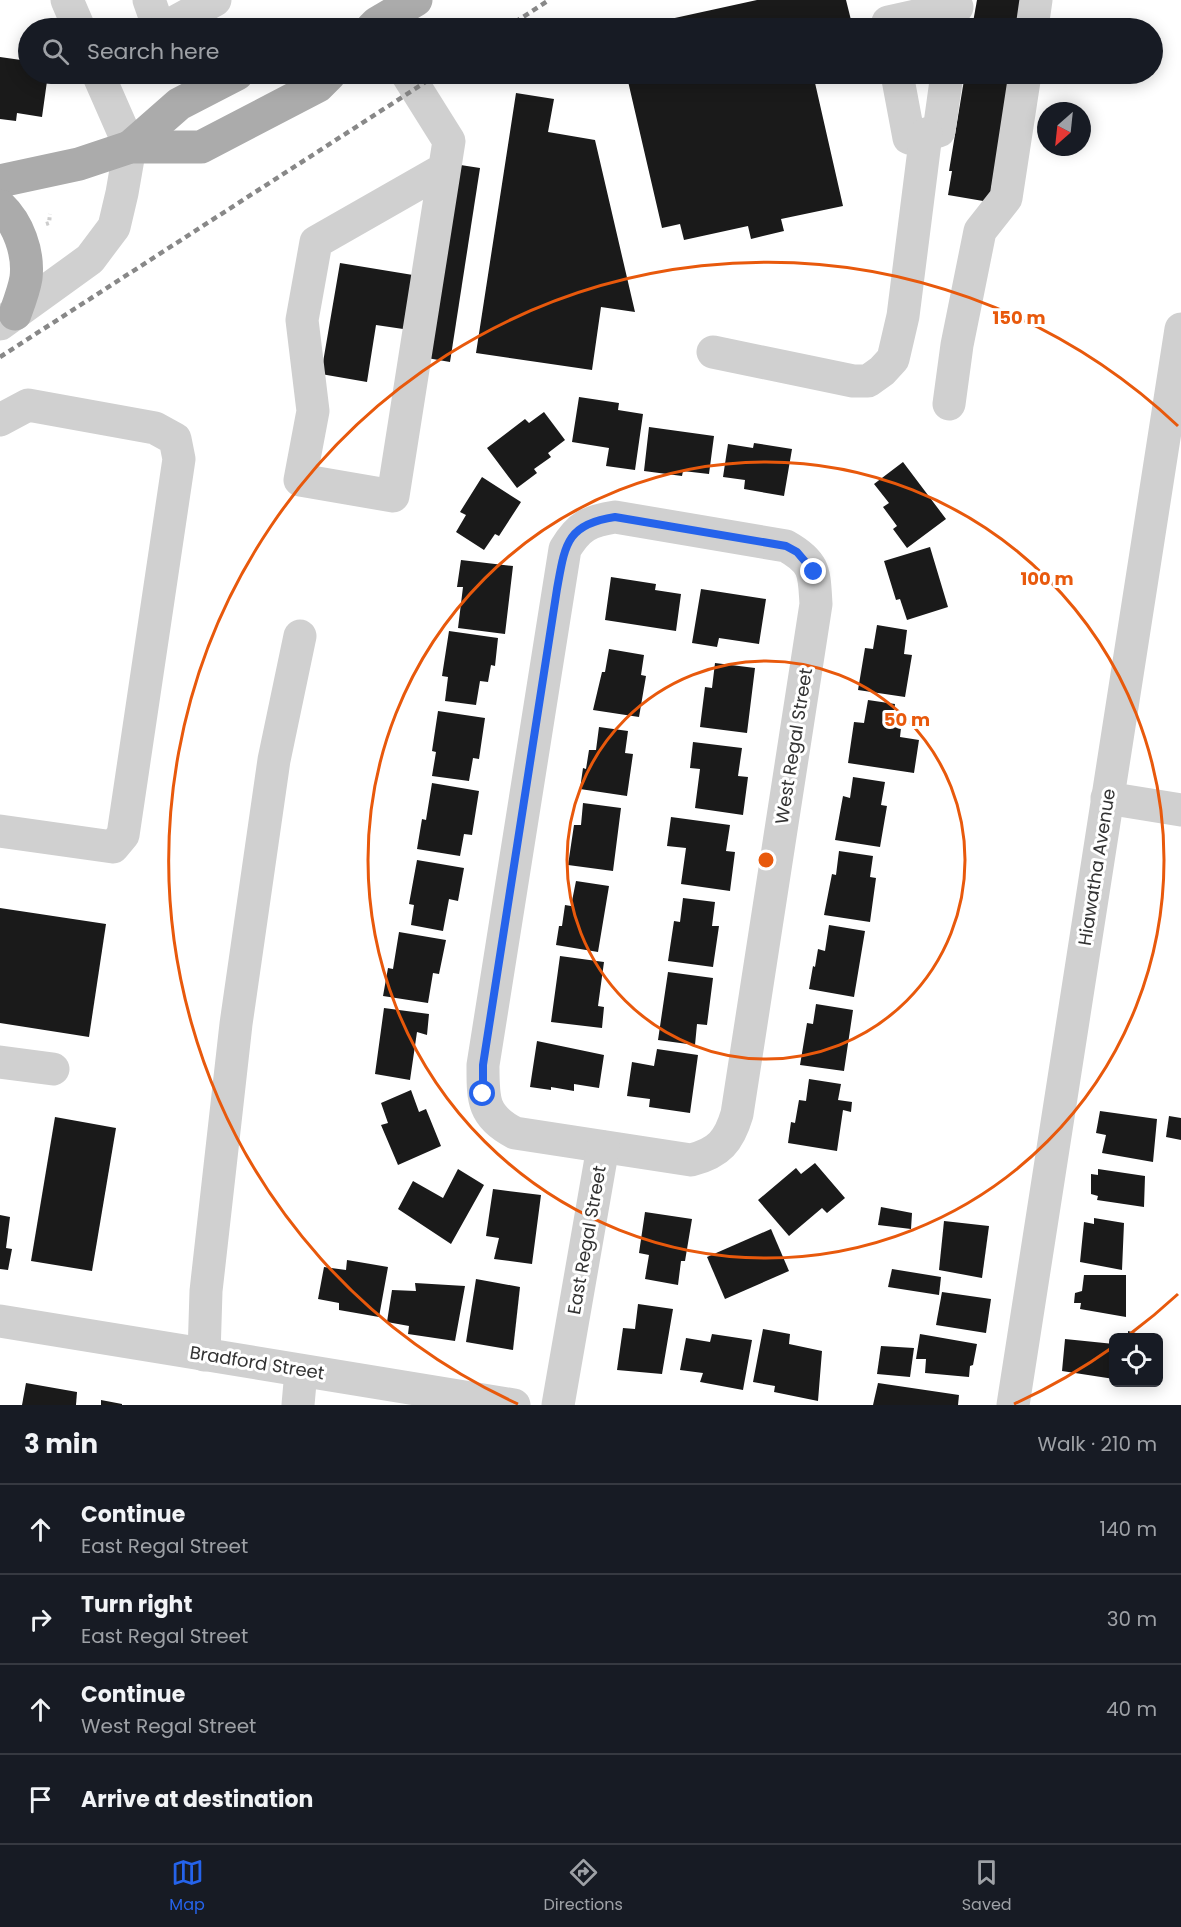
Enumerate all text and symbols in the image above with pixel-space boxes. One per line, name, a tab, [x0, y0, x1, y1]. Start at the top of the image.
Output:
search box	[18, 18, 1163, 84]
icon: search	[39, 35, 72, 68]
text: Search here	[87, 36, 220, 67]
north arrow	[1037, 102, 1091, 156]
text: 150 m	[992, 305, 1046, 330]
route end	[800, 558, 826, 584]
text: 100 m	[1020, 566, 1074, 591]
street label: West Regal Street	[769, 666, 818, 826]
text: 50 m	[884, 707, 930, 732]
street label: Hiawatha Avenue	[1072, 787, 1121, 947]
centre of rings	[756, 850, 776, 870]
route start	[469, 1080, 495, 1106]
street label: East Regal Street	[561, 1164, 612, 1316]
map controls	[1109, 1333, 1163, 1387]
button: locate	[1109, 1333, 1163, 1387]
street label: Bradford Street	[188, 1340, 326, 1385]
text: 3 min	[24, 1426, 98, 1462]
text: Walk · 210 m	[1037, 1430, 1157, 1458]
text: Continue	[81, 1499, 185, 1530]
icon: ahead	[24, 1513, 57, 1546]
text: 140 m	[1100, 1515, 1157, 1543]
text: East Regal Street	[81, 1532, 248, 1560]
text: Turn right	[81, 1589, 192, 1620]
icon: right	[24, 1603, 57, 1636]
text: 30 m	[1107, 1605, 1157, 1633]
text: East Regal Street	[81, 1622, 248, 1650]
text: Continue	[81, 1679, 185, 1710]
icon: ahead	[24, 1693, 57, 1726]
text: 40 m	[1106, 1695, 1157, 1723]
text: West Regal Street	[81, 1712, 256, 1740]
icon: arrive	[24, 1783, 57, 1816]
text: Arrive at destination	[81, 1784, 313, 1815]
tab: Map	[169, 1856, 205, 1917]
tab: Directions	[544, 1856, 623, 1917]
tab: Saved	[962, 1856, 1012, 1917]

